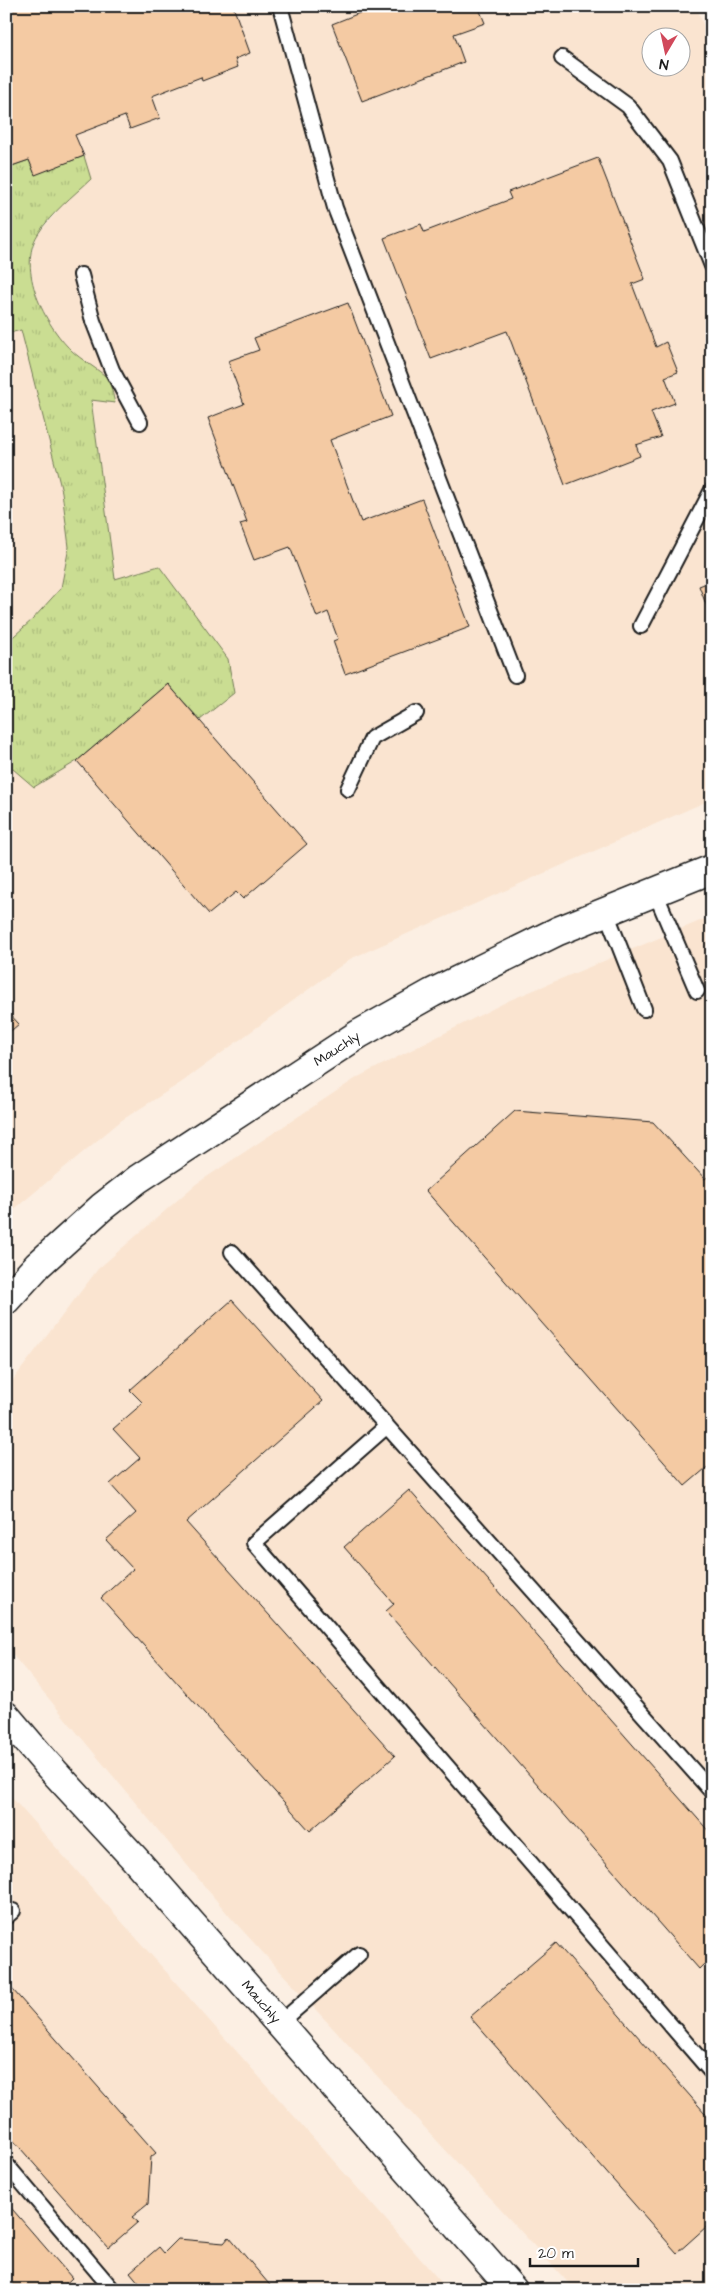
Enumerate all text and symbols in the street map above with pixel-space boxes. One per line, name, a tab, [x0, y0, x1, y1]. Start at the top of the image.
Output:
north arrow	[640, 28, 690, 78]
text: N	[658, 53, 670, 74]
street label: Mauchly	[310, 1026, 364, 1071]
street label: Mauchly	[237, 1976, 286, 2028]
scale bar	[530, 2236, 638, 2268]
text: 20 m	[538, 2243, 574, 2264]

